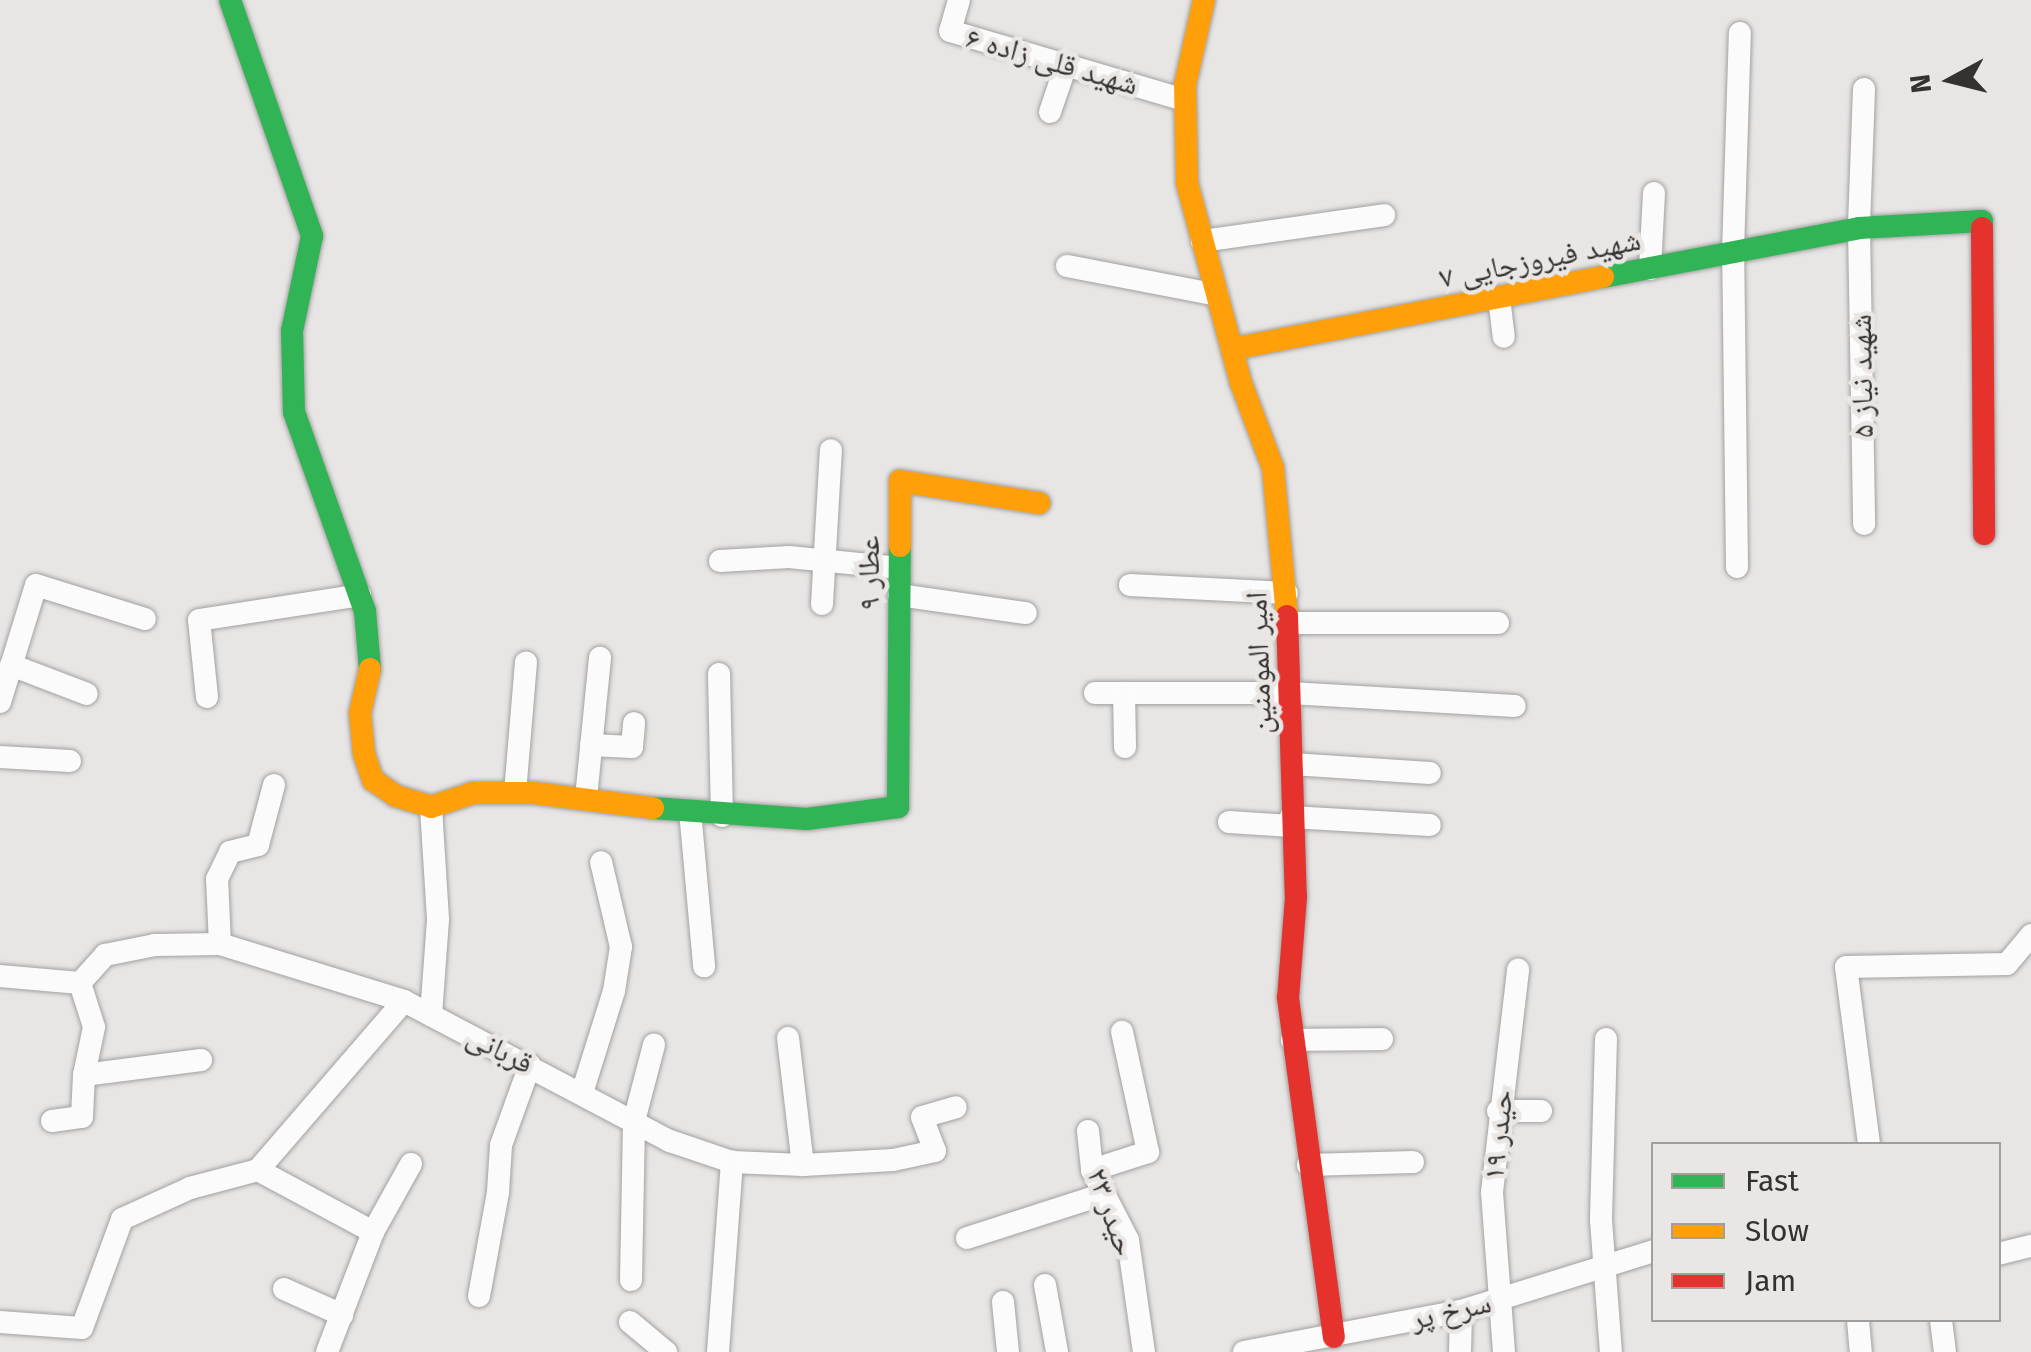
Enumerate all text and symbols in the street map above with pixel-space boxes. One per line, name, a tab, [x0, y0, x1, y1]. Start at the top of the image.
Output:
street label: شهید قلی زاده ۶	[962, 19, 1142, 103]
north arrow	[1901, 30, 2001, 130]
text: N	[1903, 72, 1938, 95]
street label: شهید فیروزجایی ۷	[1436, 222, 1644, 296]
street label: شهید نیاز ۵	[1843, 314, 1881, 438]
street label: عطار ۹	[851, 536, 887, 610]
street label: امیر المومنین	[1239, 591, 1279, 735]
street label: قربانی	[461, 1018, 539, 1082]
street label: حیدر ۱۹	[1475, 1088, 1521, 1182]
legend	[1651, 1142, 2001, 1322]
street label: حیدر ۲۳	[1079, 1163, 1143, 1261]
text: Fast	[1745, 1163, 1799, 1199]
text: Slow	[1745, 1213, 1809, 1249]
text: Jam	[1745, 1263, 1796, 1299]
street label: سرخ پر	[1407, 1284, 1495, 1338]

